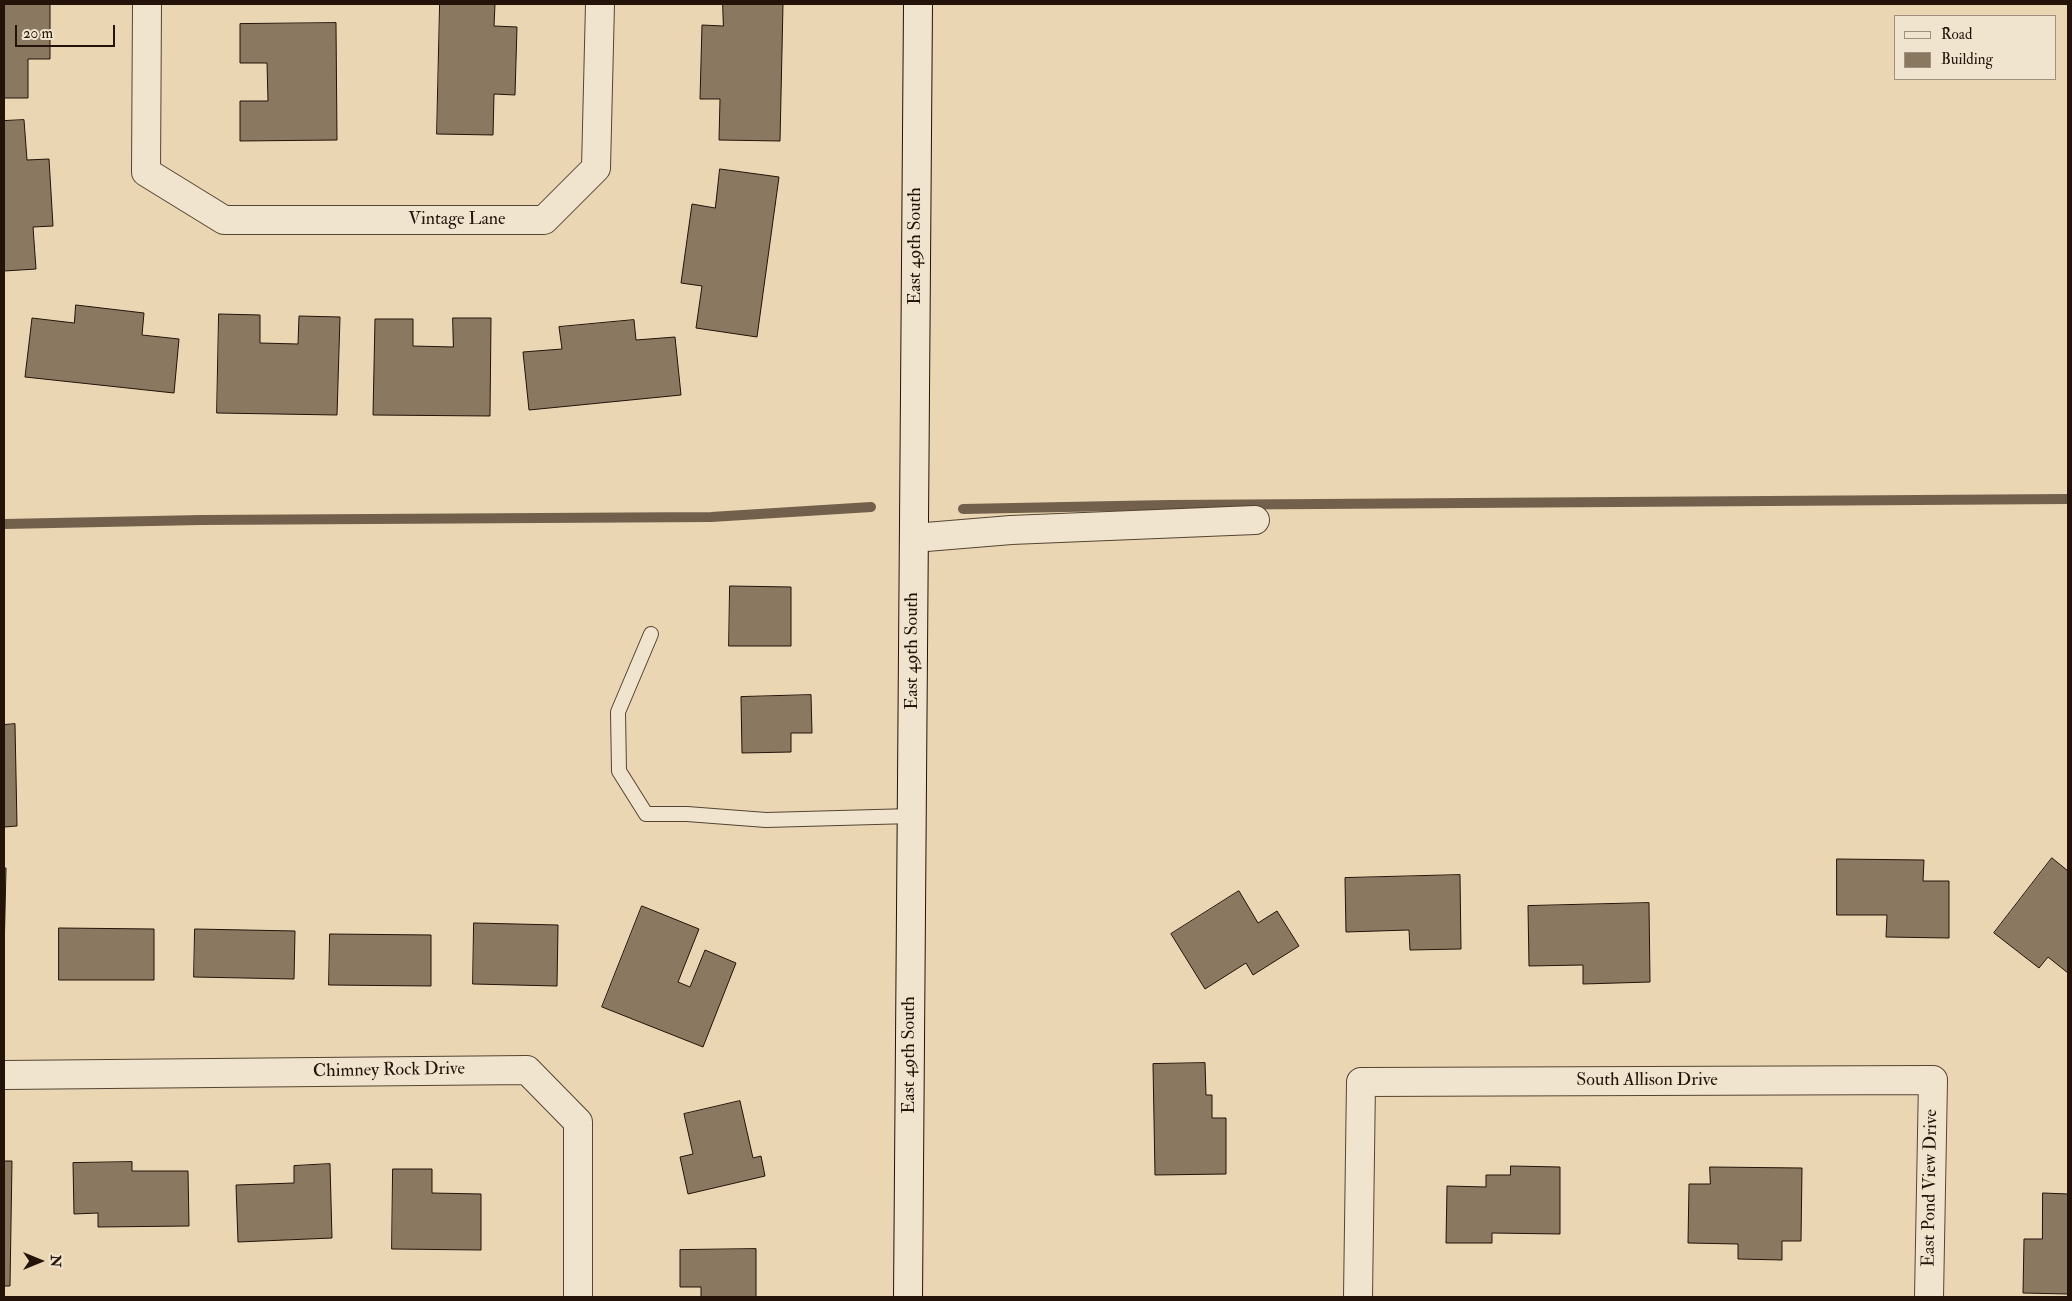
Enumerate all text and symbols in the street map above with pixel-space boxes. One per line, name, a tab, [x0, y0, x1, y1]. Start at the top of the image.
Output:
scale bar	[18, 15, 118, 47]
legend	[1894, 15, 2057, 80]
text: 20 m	[23, 24, 53, 43]
text: Road	[1941, 25, 1972, 44]
text: Building	[1941, 50, 1993, 69]
street label: East 49th South	[905, 187, 927, 305]
street label: Vintage Lane	[408, 209, 506, 231]
street label: East 49th South	[902, 592, 924, 710]
street label: East 49th South	[899, 996, 921, 1114]
street label: Chimney Rock Drive	[313, 1059, 465, 1083]
street label: South Allison Drive	[1576, 1070, 1718, 1092]
street label: East Pond View Drive	[1919, 1109, 1943, 1267]
north arrow	[15, 1236, 65, 1286]
text: N	[47, 1255, 64, 1267]

